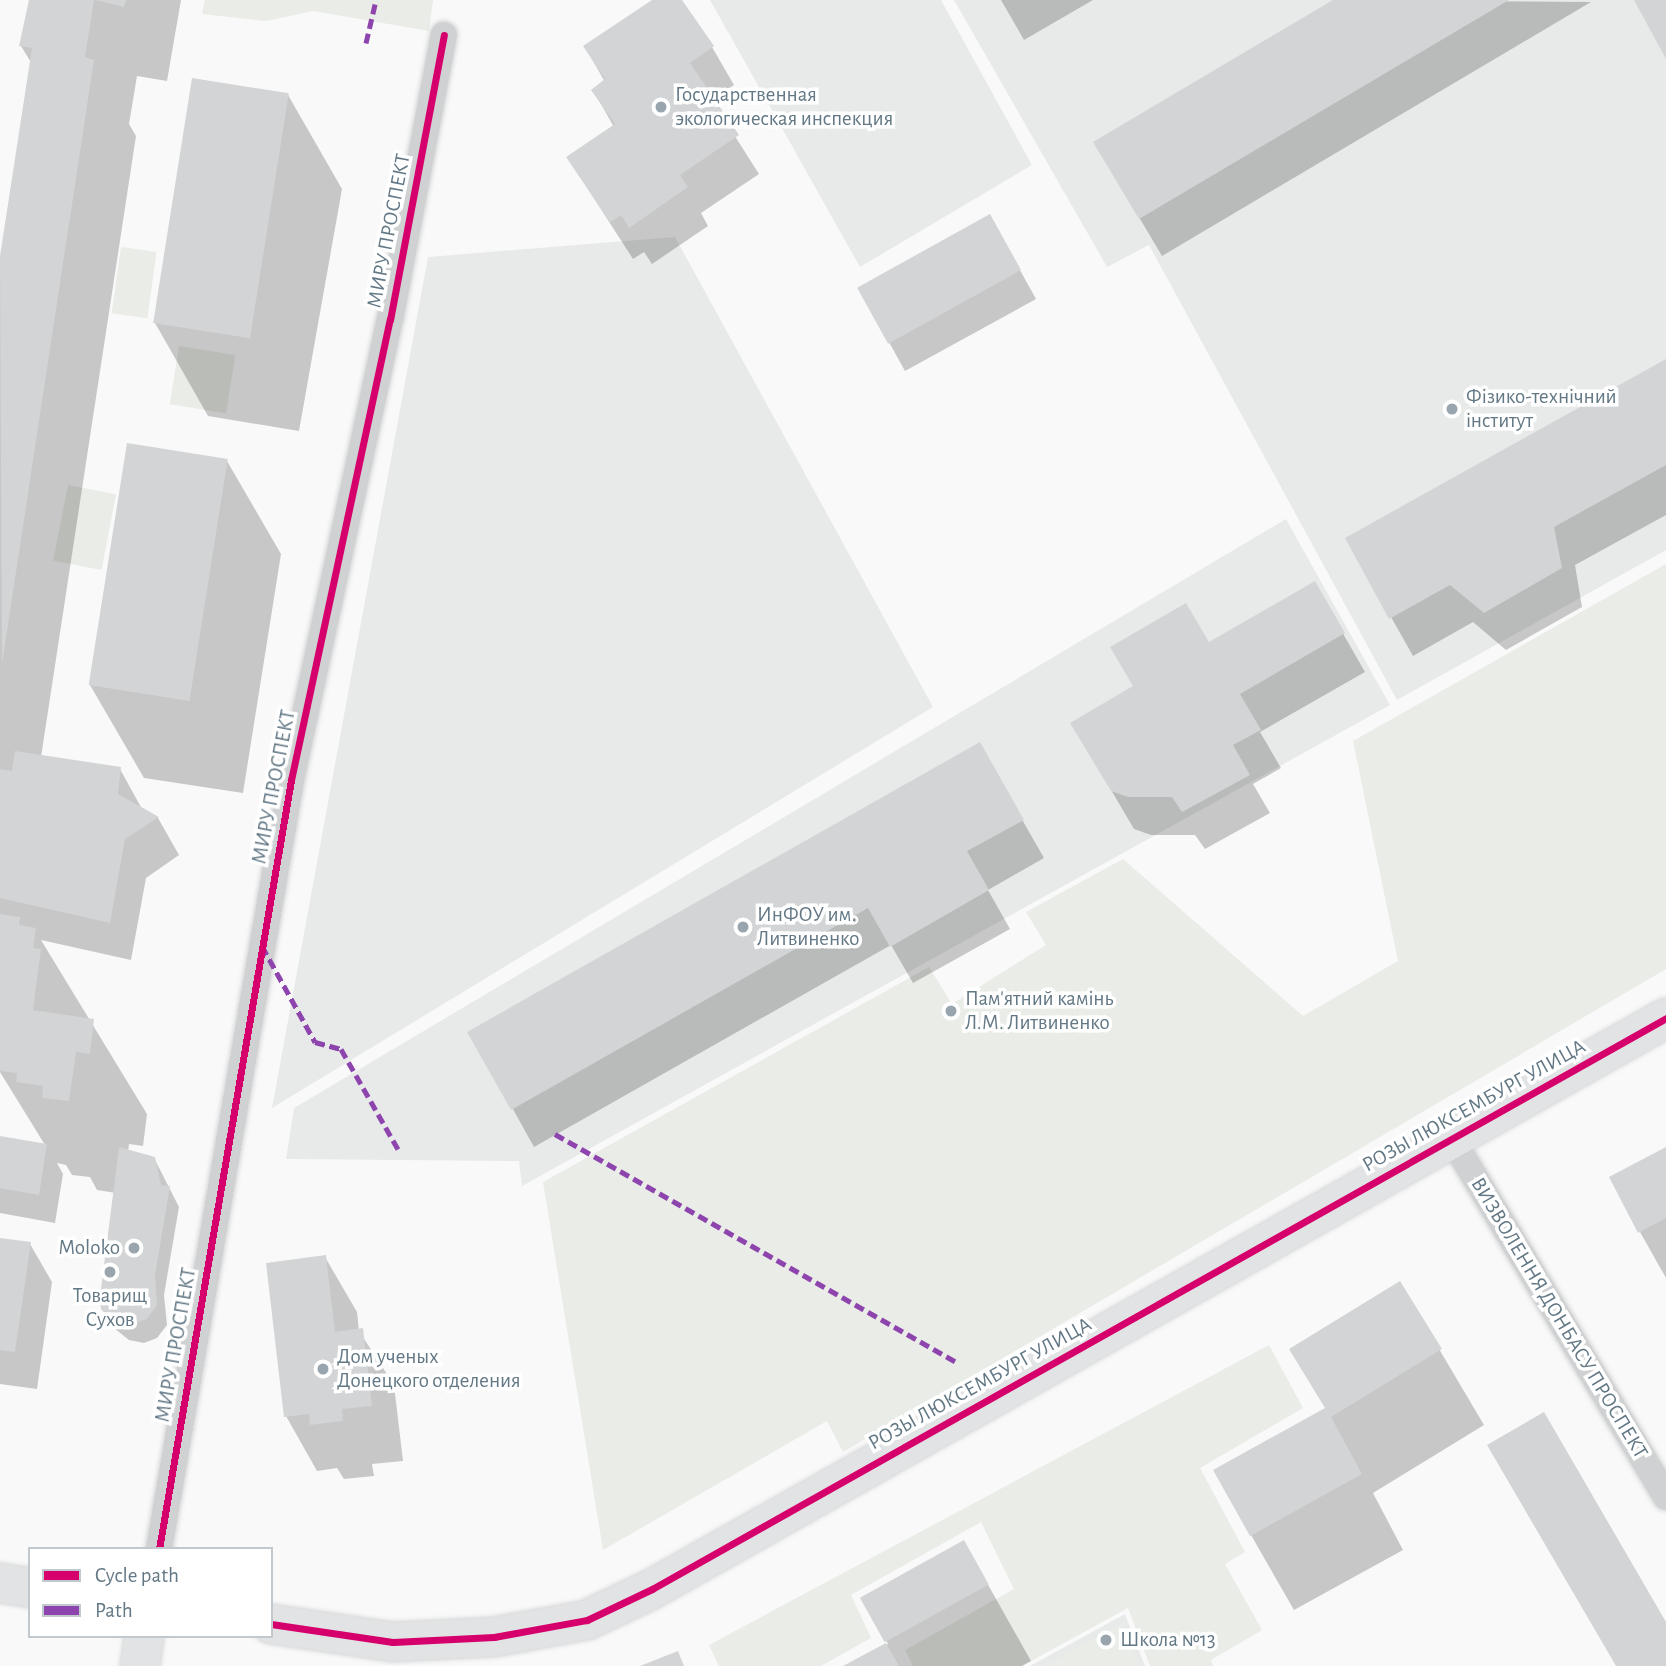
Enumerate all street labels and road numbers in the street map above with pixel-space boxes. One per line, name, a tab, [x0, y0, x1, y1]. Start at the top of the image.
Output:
street label: МИРУ ПРОСПЕКТ	[362, 152, 416, 310]
street label: МИРУ ПРОСПЕКТ	[247, 708, 301, 866]
street label: РОЗЫ ЛЮКСЕМБУРГ УЛИЦА	[1358, 1034, 1590, 1178]
street label: ВИЗВОЛЕННЯ ДОНБАСУ ПРОСПЕКТ	[1465, 1173, 1653, 1463]
street label: МИРУ ПРОСПЕКТ	[150, 1266, 202, 1424]
street label: РОЗЫ ЛЮКСЕМБУРГ УЛИЦА	[864, 1312, 1096, 1456]

